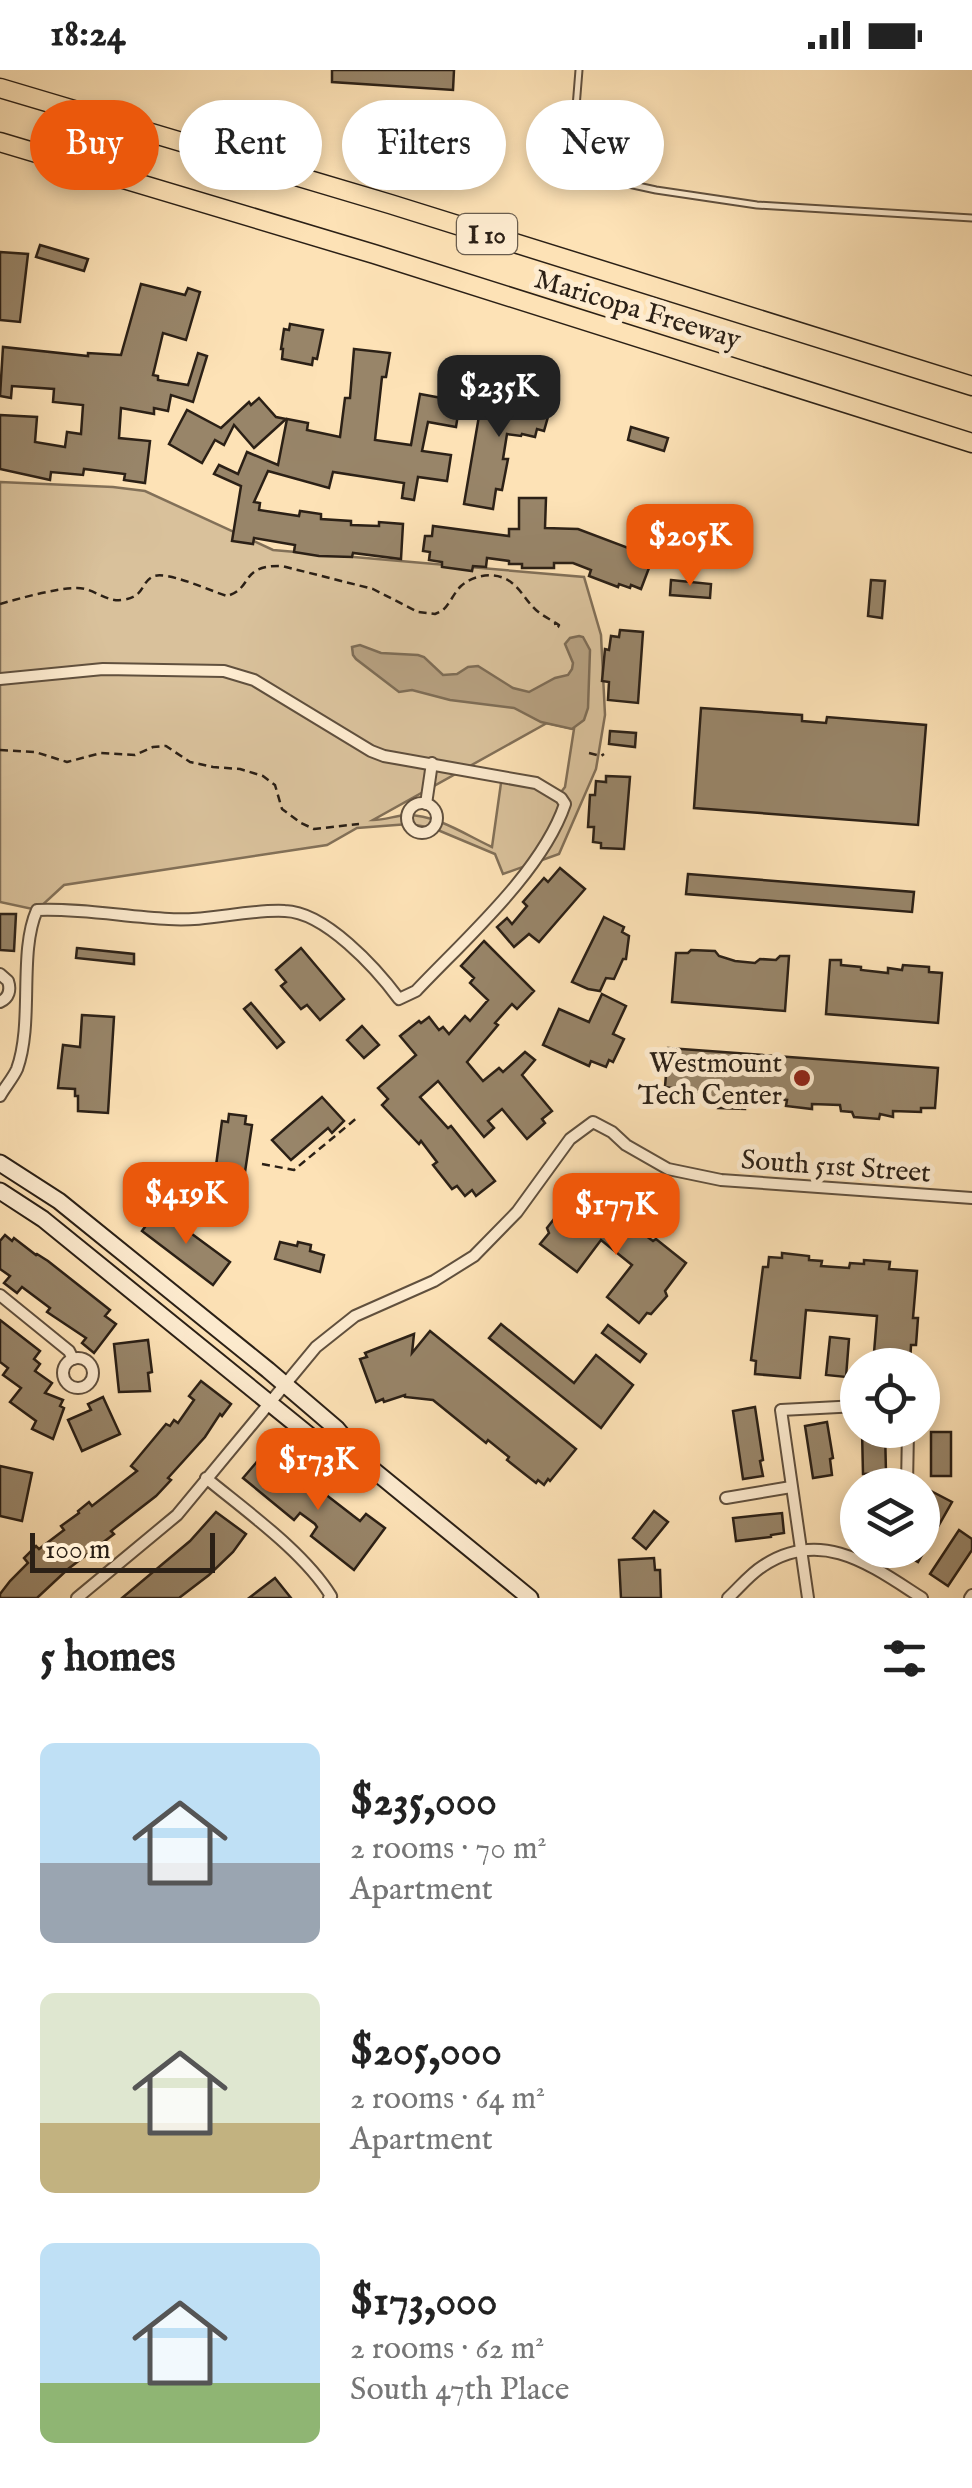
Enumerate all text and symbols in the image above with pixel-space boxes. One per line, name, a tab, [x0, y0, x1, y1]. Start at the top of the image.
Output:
text: 18:24	[50, 11, 126, 59]
chip: Buy	[30, 100, 159, 190]
chip: Rent	[179, 100, 322, 190]
chip: Filters	[342, 100, 506, 190]
chip: New	[526, 100, 664, 190]
road number: I 10	[457, 214, 517, 254]
street label: Maricopa Freeway	[530, 262, 745, 358]
pin: $235K	[429, 355, 569, 440]
text: $235K	[459, 367, 539, 408]
pin: $205K	[620, 504, 760, 589]
text: $205K	[648, 516, 732, 557]
place label: Westmount Tech Center	[638, 1047, 782, 1114]
marker: Westmount Tech Center	[791, 1067, 813, 1089]
street label: South 51st Street	[740, 1143, 932, 1192]
pin: $419K	[116, 1162, 256, 1247]
pin: $177K	[546, 1173, 686, 1258]
text: $419K	[145, 1174, 227, 1215]
text: $177K	[575, 1185, 657, 1226]
map controls	[840, 1348, 940, 1568]
button: locate	[840, 1348, 940, 1448]
pin: $173K	[248, 1428, 388, 1513]
text: $173K	[278, 1440, 358, 1481]
button: layers	[840, 1468, 940, 1568]
scale bar	[30, 1528, 215, 1572]
text: 100 m	[45, 1533, 111, 1568]
icon: filters	[877, 1631, 932, 1686]
text: 5 homes	[40, 1632, 176, 1685]
text: $235,000	[350, 1776, 497, 1829]
icon: home	[120, 1783, 240, 1903]
text: 2 rooms · 70 m²	[350, 1829, 547, 1870]
text: Apartment	[350, 1870, 493, 1911]
text: $205,000	[350, 2026, 502, 2079]
icon: home	[120, 2033, 240, 2153]
text: 2 rooms · 64 m²	[350, 2079, 545, 2120]
text: Apartment	[350, 2120, 493, 2161]
text: $173,000	[350, 2276, 497, 2329]
icon: home	[120, 2283, 240, 2403]
text: 2 rooms · 62 m²	[350, 2329, 544, 2370]
text: South 47th Place	[350, 2370, 569, 2411]

